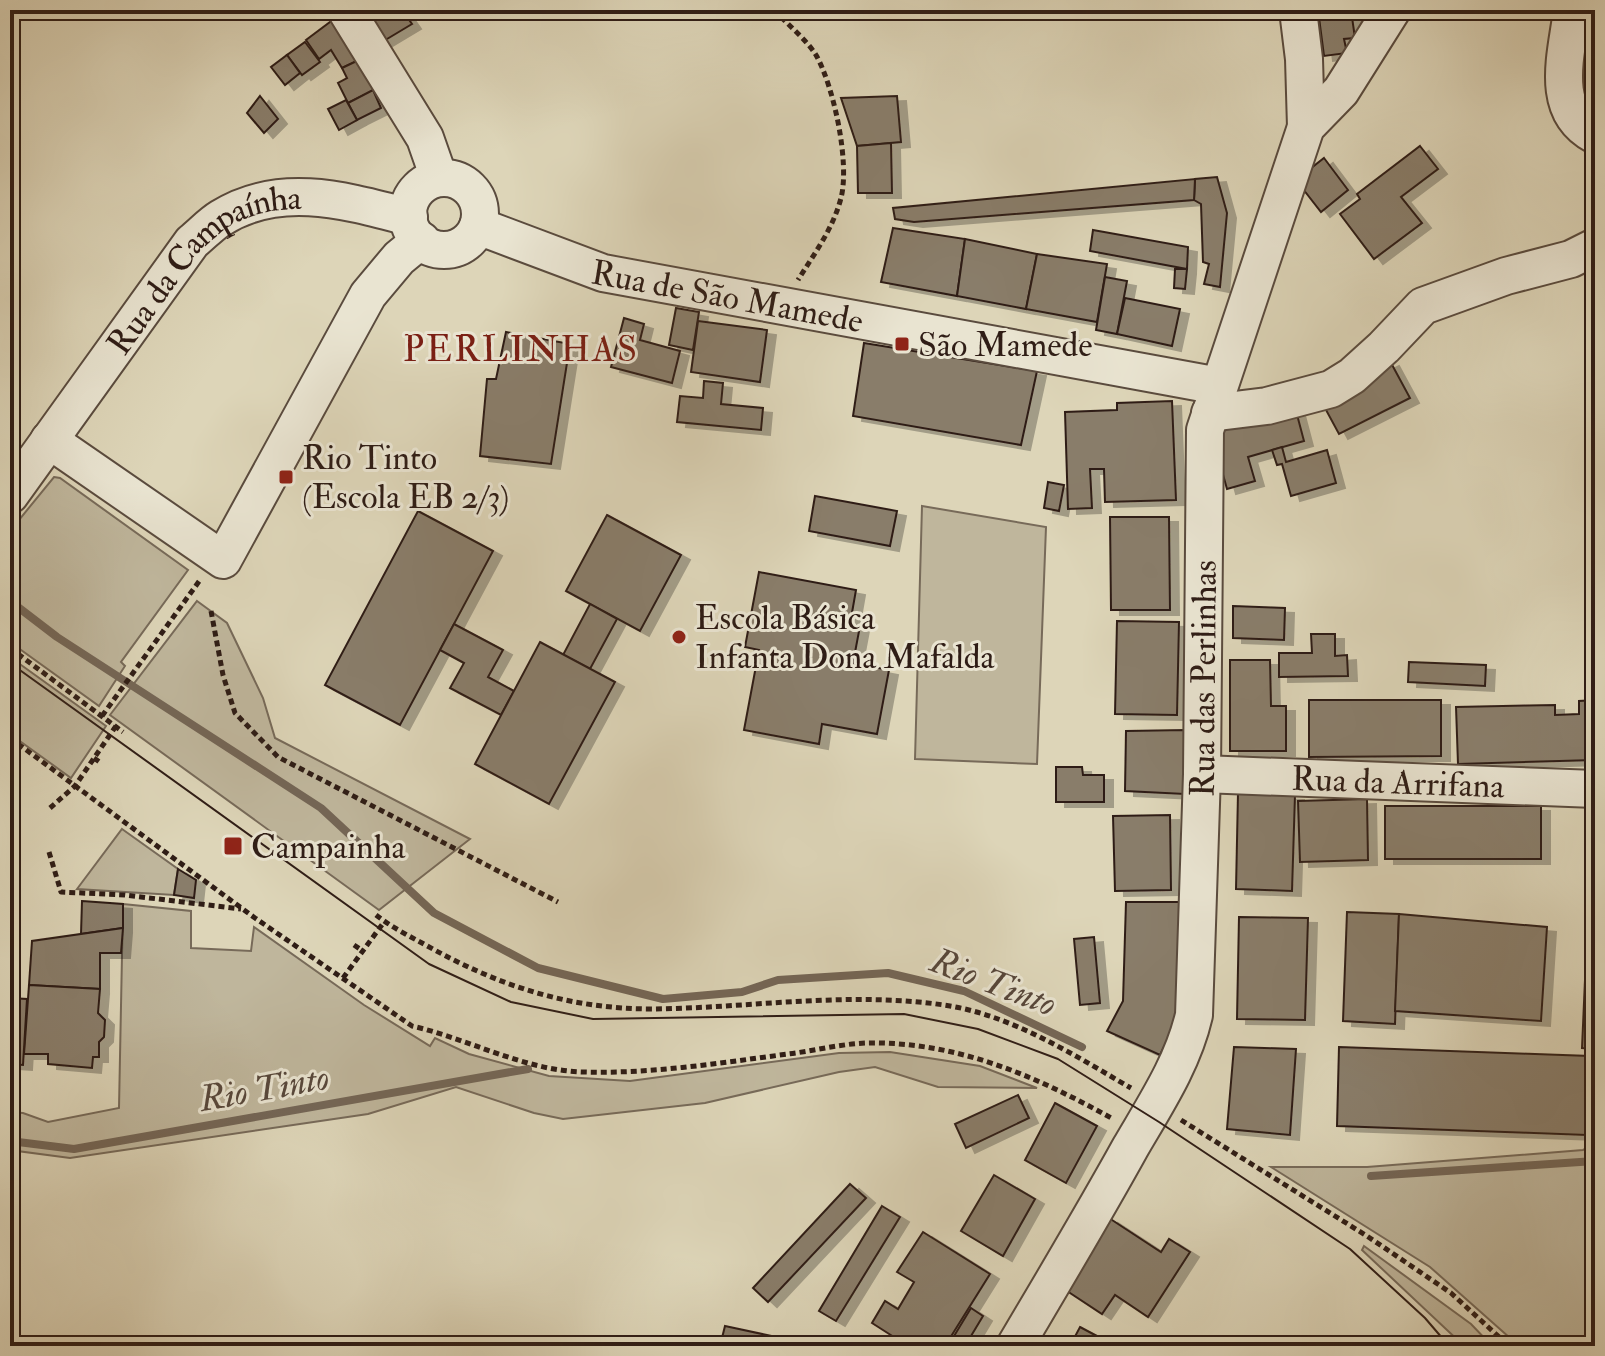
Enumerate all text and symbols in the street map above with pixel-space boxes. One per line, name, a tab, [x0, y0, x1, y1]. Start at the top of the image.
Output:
street label: Rua da Campaínha	[98, 177, 303, 364]
street label: Rua de São Mamede	[588, 251, 866, 343]
place label: São Mamede	[918, 324, 1093, 367]
district label: PERLINHAS	[403, 327, 639, 372]
marker: São Mamede	[893, 335, 911, 353]
place label: Rio Tinto (Escola EB 2/3)	[302, 437, 509, 519]
marker: Rio Tinto (Escola EB 2/3)	[277, 468, 295, 486]
street label: Rua das Perlinhas	[1181, 560, 1227, 797]
place label: Escola Básica Infanta Dona Mafalda	[695, 597, 995, 679]
marker: Escola Básica Infanta Dona Mafalda	[670, 628, 688, 646]
street label: Rua da Arrifana	[1290, 757, 1506, 809]
place label: Campainha	[251, 826, 407, 869]
marker: Campainha	[222, 835, 244, 857]
water label: Rio Tinto	[923, 938, 1063, 1027]
water label: Rio Tinto	[195, 1055, 333, 1122]

